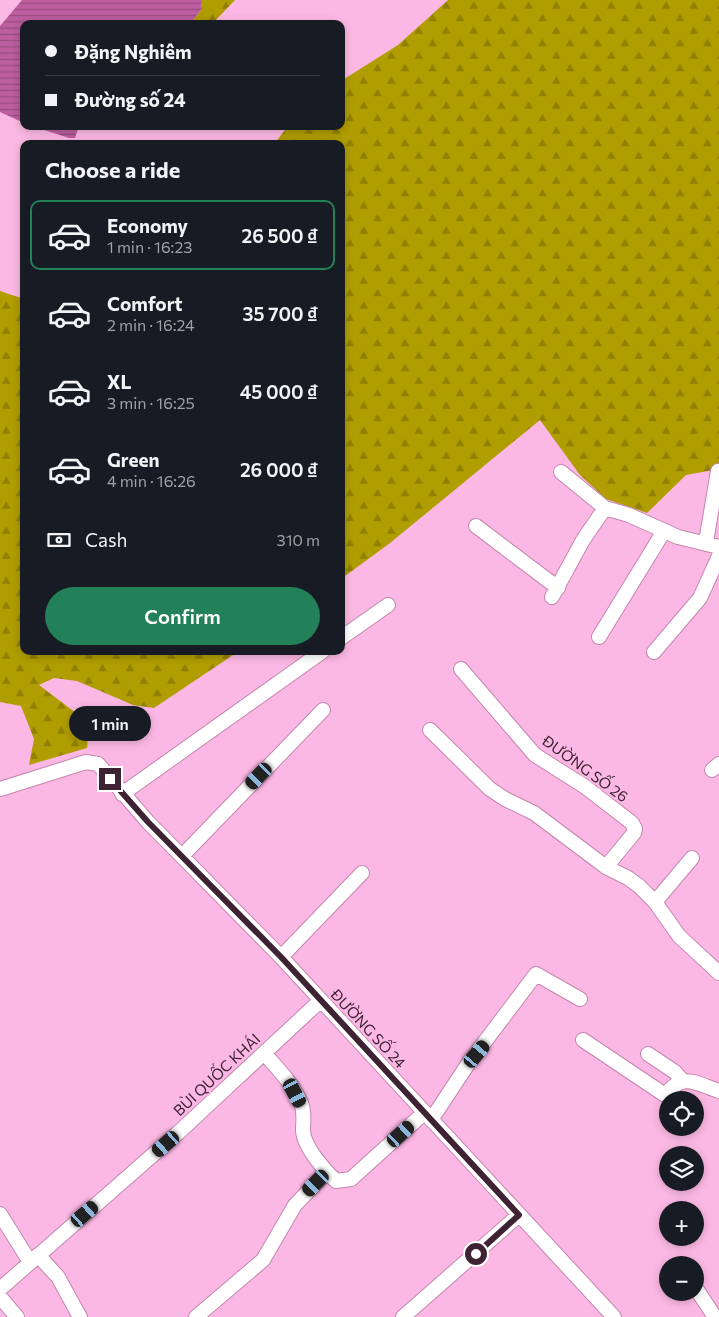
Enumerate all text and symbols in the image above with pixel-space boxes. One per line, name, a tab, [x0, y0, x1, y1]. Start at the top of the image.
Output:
text: Đặng Nghiêm	[75, 40, 191, 63]
text: Đường số 24	[75, 88, 186, 111]
text: Choose a ride	[45, 156, 180, 183]
icon: car	[47, 213, 92, 258]
text: Economy	[107, 214, 188, 237]
text: 26 500 ₫	[242, 224, 318, 247]
text: 1 min · 16:23	[107, 237, 192, 256]
icon: car	[47, 291, 92, 336]
text: Comfort	[107, 292, 183, 315]
text: 35 700 ₫	[243, 302, 318, 325]
text: 2 min · 16:24	[107, 315, 195, 334]
icon: car	[47, 369, 92, 414]
text: XL	[107, 370, 132, 393]
text: 45 000 ₫	[240, 380, 318, 403]
text: 3 min · 16:25	[107, 393, 195, 412]
icon: car	[47, 447, 92, 492]
text: Green	[107, 448, 159, 471]
text: 26 000 ₫	[240, 458, 318, 481]
text: 4 min · 16:26	[107, 471, 196, 490]
icon: cash	[45, 526, 73, 554]
text: Cash	[85, 528, 127, 551]
text: 310 m	[277, 530, 320, 549]
button: Confirm	[45, 587, 320, 645]
callout: 1 min	[69, 706, 151, 742]
text: 1 min	[91, 714, 129, 733]
street label: ĐƯỜNG SỐ 26	[538, 728, 634, 805]
car	[243, 760, 274, 792]
route end	[99, 768, 121, 790]
street label: ĐƯỜNG SỐ 24	[327, 982, 412, 1071]
street label: BÙI QUỐC KHÁI	[167, 1027, 263, 1119]
car	[461, 1038, 492, 1070]
car	[281, 1076, 308, 1110]
map controls	[659, 1091, 704, 1301]
button: locate	[659, 1091, 704, 1136]
car	[384, 1118, 417, 1150]
car	[149, 1128, 182, 1160]
button: layers	[659, 1146, 704, 1191]
car	[300, 1167, 331, 1199]
car	[68, 1198, 101, 1230]
button: +	[659, 1201, 704, 1246]
route start	[465, 1243, 487, 1265]
button: −	[659, 1256, 704, 1301]

